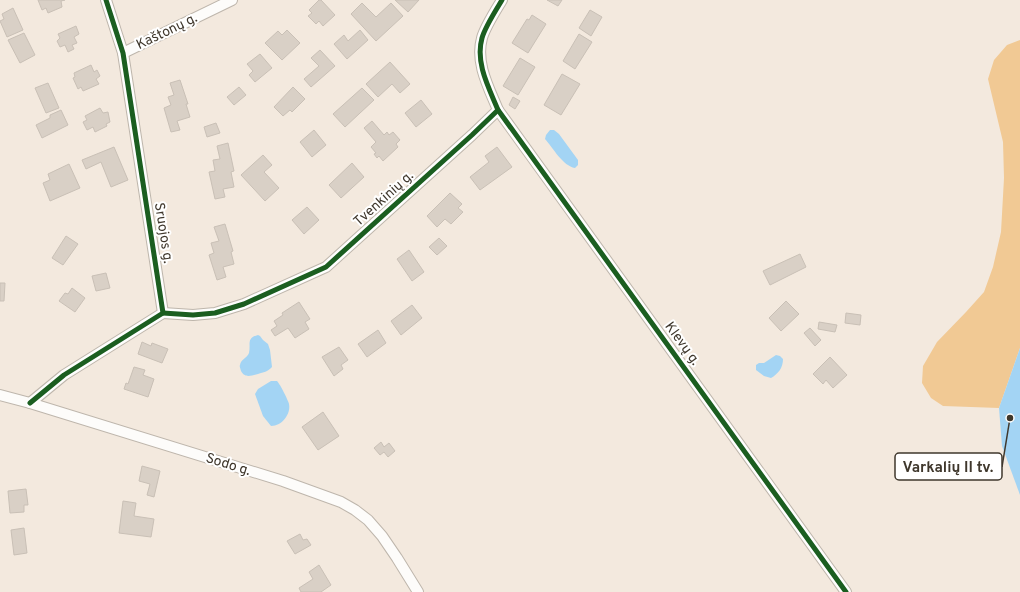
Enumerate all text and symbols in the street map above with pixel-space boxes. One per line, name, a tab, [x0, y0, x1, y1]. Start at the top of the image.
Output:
street label: Kaštonų g.	[134, 10, 200, 54]
street label: Tvenkinių g.	[351, 168, 417, 230]
street label: Sruojos g.	[150, 201, 176, 265]
street label: Klevų g.	[661, 319, 703, 369]
street label: Sodo g.	[203, 450, 253, 480]
callout: Varkalių II tv.	[895, 453, 1002, 480]
text: Varkalių II tv.	[903, 459, 994, 478]

